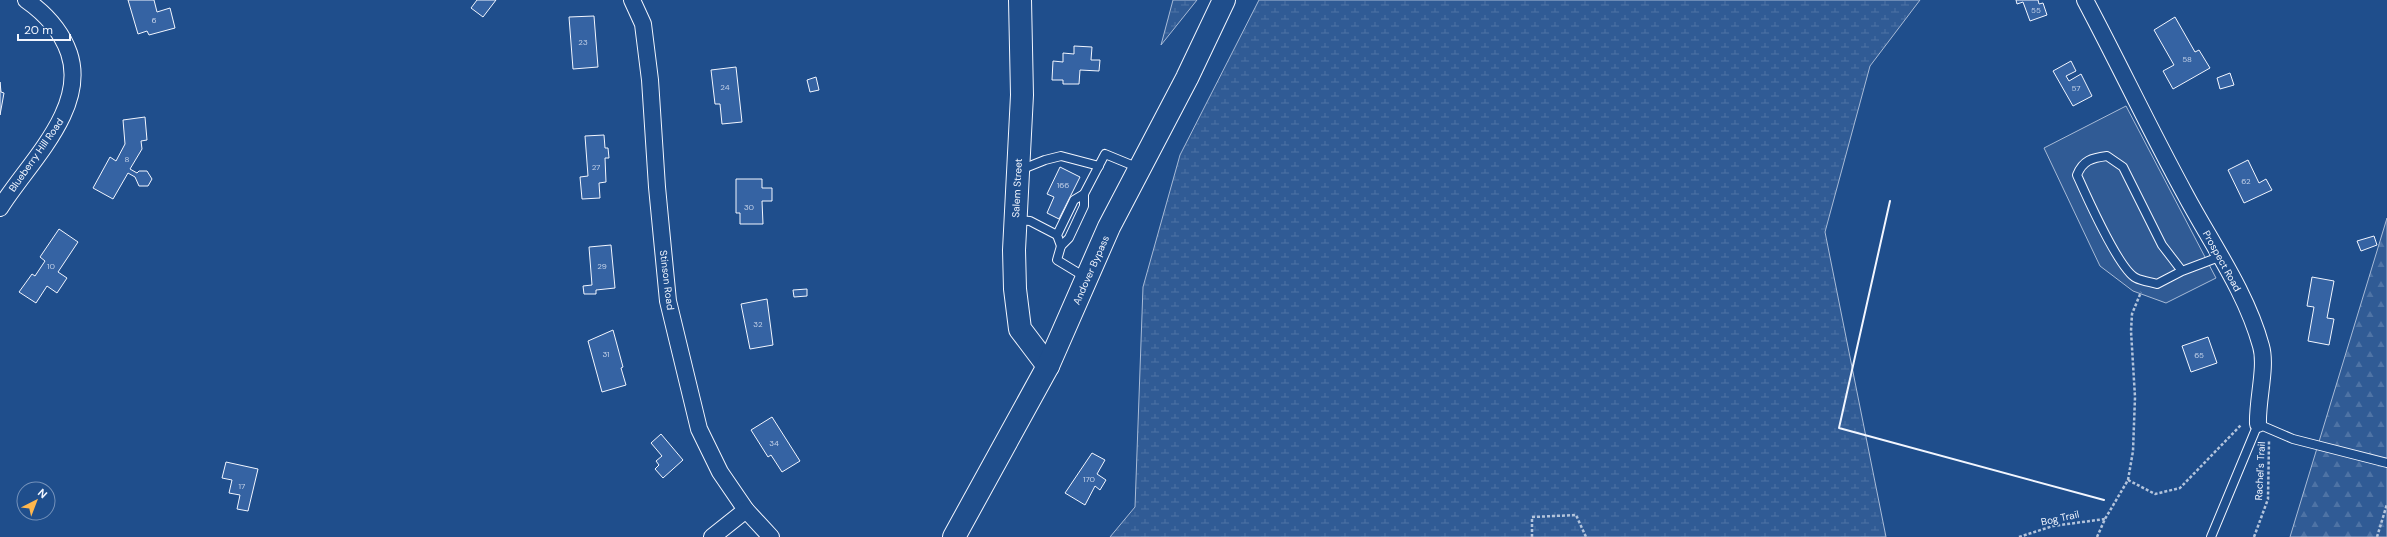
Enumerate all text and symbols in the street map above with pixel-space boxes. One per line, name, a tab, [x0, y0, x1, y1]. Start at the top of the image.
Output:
house number: 55	[2031, 5, 2041, 15]
house number: 6	[151, 15, 157, 25]
scale bar	[18, 16, 70, 42]
text: 20 m	[24, 22, 53, 38]
house number: 23	[578, 37, 588, 47]
house number: 58	[2182, 54, 2192, 64]
house number: 24	[720, 82, 730, 92]
house number: 57	[2071, 83, 2081, 93]
street label: Blueberry Hill Road	[6, 116, 66, 194]
house number: 8	[125, 154, 130, 164]
street label: Salem Street	[1009, 158, 1025, 218]
house number: 27	[592, 162, 600, 172]
house number: 62	[2241, 176, 2251, 186]
house number: 166	[1057, 180, 1069, 190]
house number: 30	[744, 202, 755, 212]
street label: Prospect Road	[2200, 228, 2244, 294]
street label: Andover Bypass	[1070, 233, 1112, 307]
street label: Stinson Road	[657, 249, 677, 311]
house number: 10	[47, 261, 56, 271]
house number: 29	[597, 261, 607, 271]
house number: 32	[753, 319, 763, 329]
house number: 31	[602, 349, 610, 359]
house number: 65	[2194, 350, 2204, 360]
house number: 34	[769, 438, 779, 448]
street label: Rachel's Trail	[2252, 441, 2268, 501]
house number: 170	[1083, 474, 1096, 484]
north arrow	[16, 481, 56, 521]
house number: 17	[239, 481, 245, 491]
text: N	[35, 486, 50, 501]
street label: Bog Trail	[2040, 508, 2080, 528]

